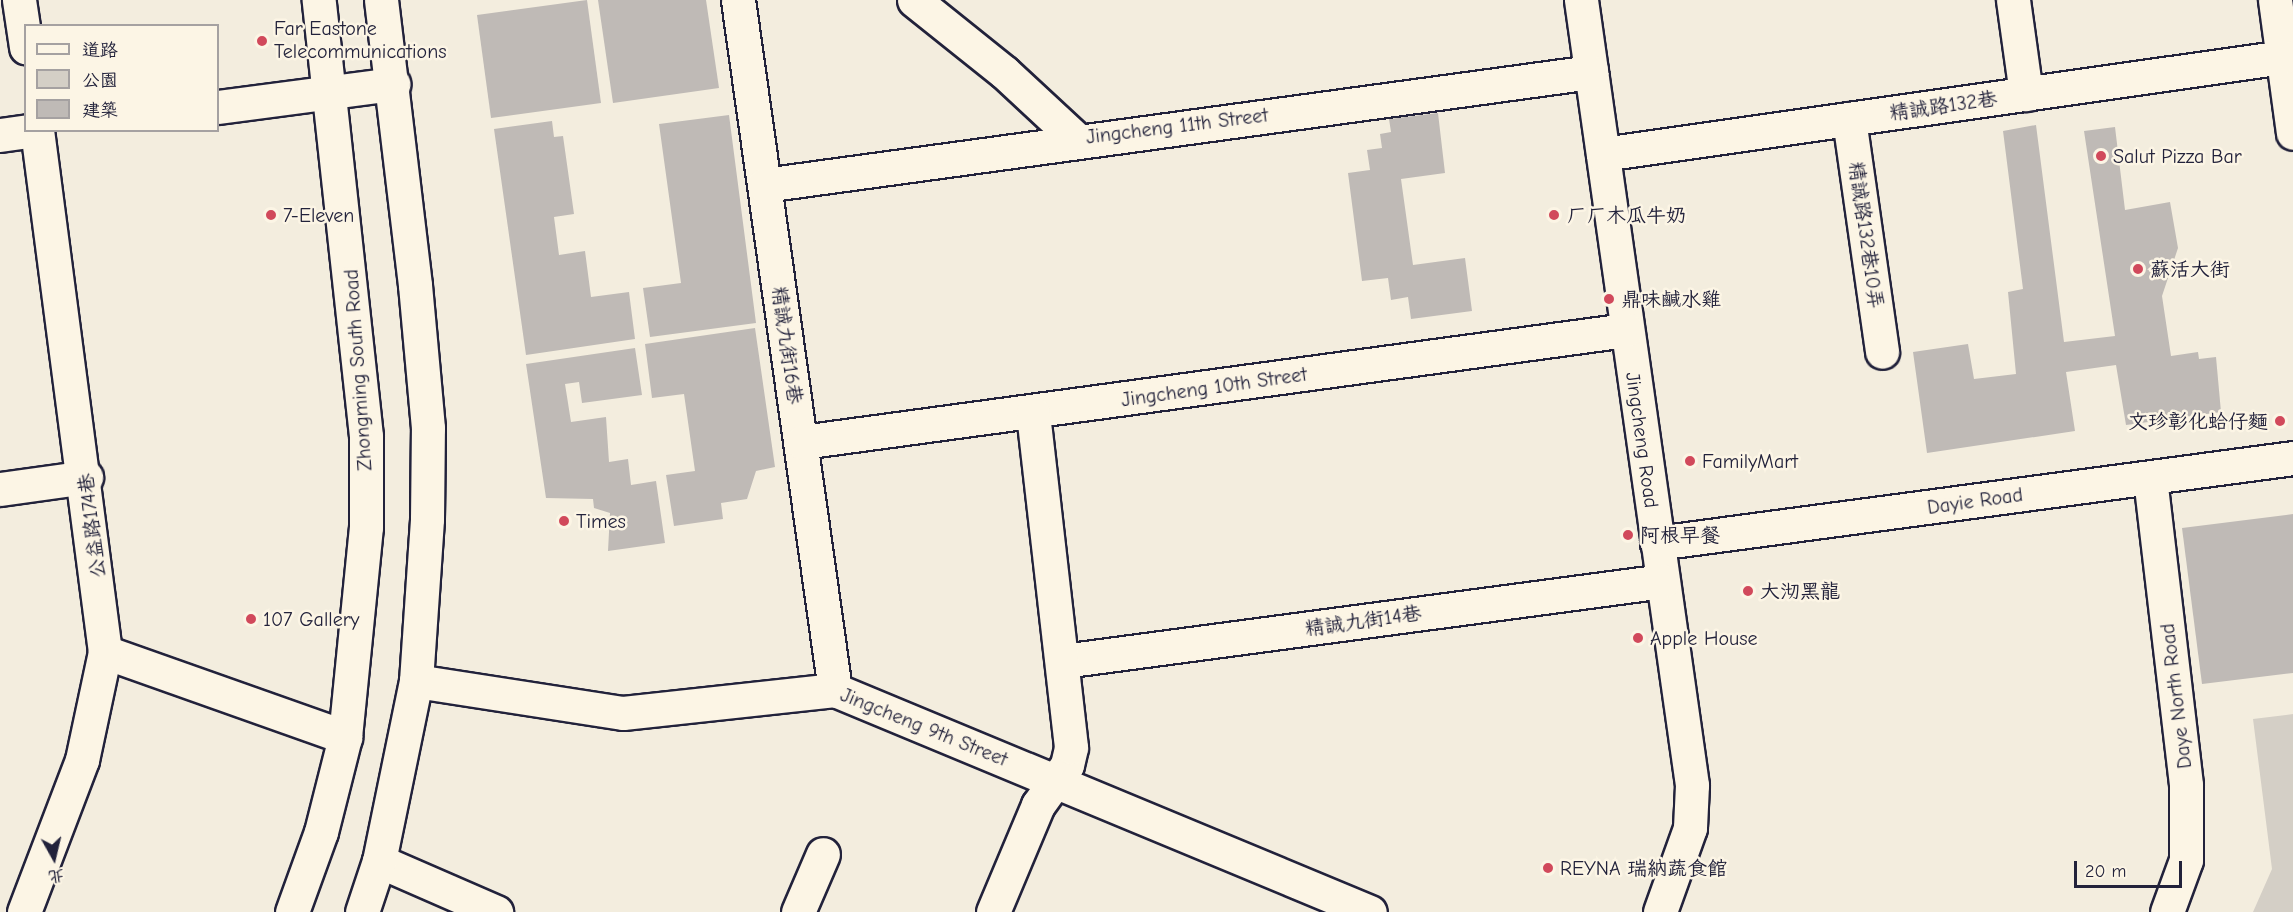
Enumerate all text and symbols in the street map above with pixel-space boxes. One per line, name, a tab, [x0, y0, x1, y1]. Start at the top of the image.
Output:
place label: Far Eastone Telecommunications	[274, 17, 447, 64]
legend	[24, 24, 219, 132]
marker: Far Eastone Telecommunications	[255, 34, 269, 48]
text: 道路	[82, 40, 118, 61]
text: 公園	[82, 70, 118, 91]
street label: 精誠路132巷	[1888, 87, 1998, 125]
text: 建築	[82, 100, 118, 121]
street label: Jingcheng 11th Street	[1085, 103, 1269, 149]
place label: Salut Pizza Bar	[2113, 144, 2242, 168]
marker: Salut Pizza Bar	[2094, 149, 2108, 163]
street label: 精誠路132巷10弄	[1844, 160, 1888, 310]
place label: 7-Eleven	[283, 203, 354, 227]
place label: ㄏㄏ木瓜牛奶	[1566, 203, 1686, 227]
marker: 7-Eleven	[264, 208, 278, 222]
marker: ㄏㄏ木瓜牛奶	[1547, 208, 1561, 222]
place label: 蘇活大街	[2150, 257, 2230, 281]
marker: 蘇活大街	[2131, 262, 2145, 276]
street label: Zhongming South Road	[339, 268, 377, 472]
street label: 精誠九街16巷	[767, 285, 807, 405]
place label: 鼎味鹹水雞	[1621, 287, 1721, 311]
marker: 鼎味鹹水雞	[1602, 292, 1616, 306]
street label: Jingcheng 10th Street	[1120, 362, 1308, 412]
street label: Jingcheng Road	[1621, 370, 1663, 510]
place label: 文珍彰化蛤仔麵	[2128, 409, 2268, 433]
marker: 文珍彰化蛤仔麵	[2273, 414, 2287, 428]
place label: FamilyMart	[1702, 449, 1798, 473]
marker: FamilyMart	[1683, 454, 1697, 468]
street label: 公益路174巷	[74, 472, 110, 580]
street label: Dayie Road	[1926, 482, 2024, 520]
place label: Times	[576, 509, 626, 533]
marker: Times	[557, 514, 571, 528]
place label: 阿根早餐	[1640, 523, 1720, 547]
marker: 阿根早餐	[1621, 528, 1635, 542]
place label: 大沏黑龍	[1760, 579, 1840, 603]
marker: 大沏黑龍	[1741, 584, 1755, 598]
street label: 精誠九街14巷	[1303, 601, 1423, 641]
place label: 107 Gallery	[263, 607, 360, 631]
marker: 107 Gallery	[244, 612, 258, 626]
street label: Daye North Road	[2155, 622, 2197, 770]
place label: Apple House	[1650, 626, 1757, 650]
marker: Apple House	[1631, 631, 1645, 645]
street label: Jingcheng 9th Street	[837, 683, 1011, 771]
north arrow	[24, 828, 84, 888]
scale bar	[2077, 849, 2185, 887]
place label: REYNA 瑞納蔬食館	[1560, 856, 1727, 880]
marker: REYNA 瑞納蔬食館	[1541, 861, 1555, 875]
text: 20 m	[2085, 861, 2126, 882]
text: 北	[47, 866, 66, 886]

